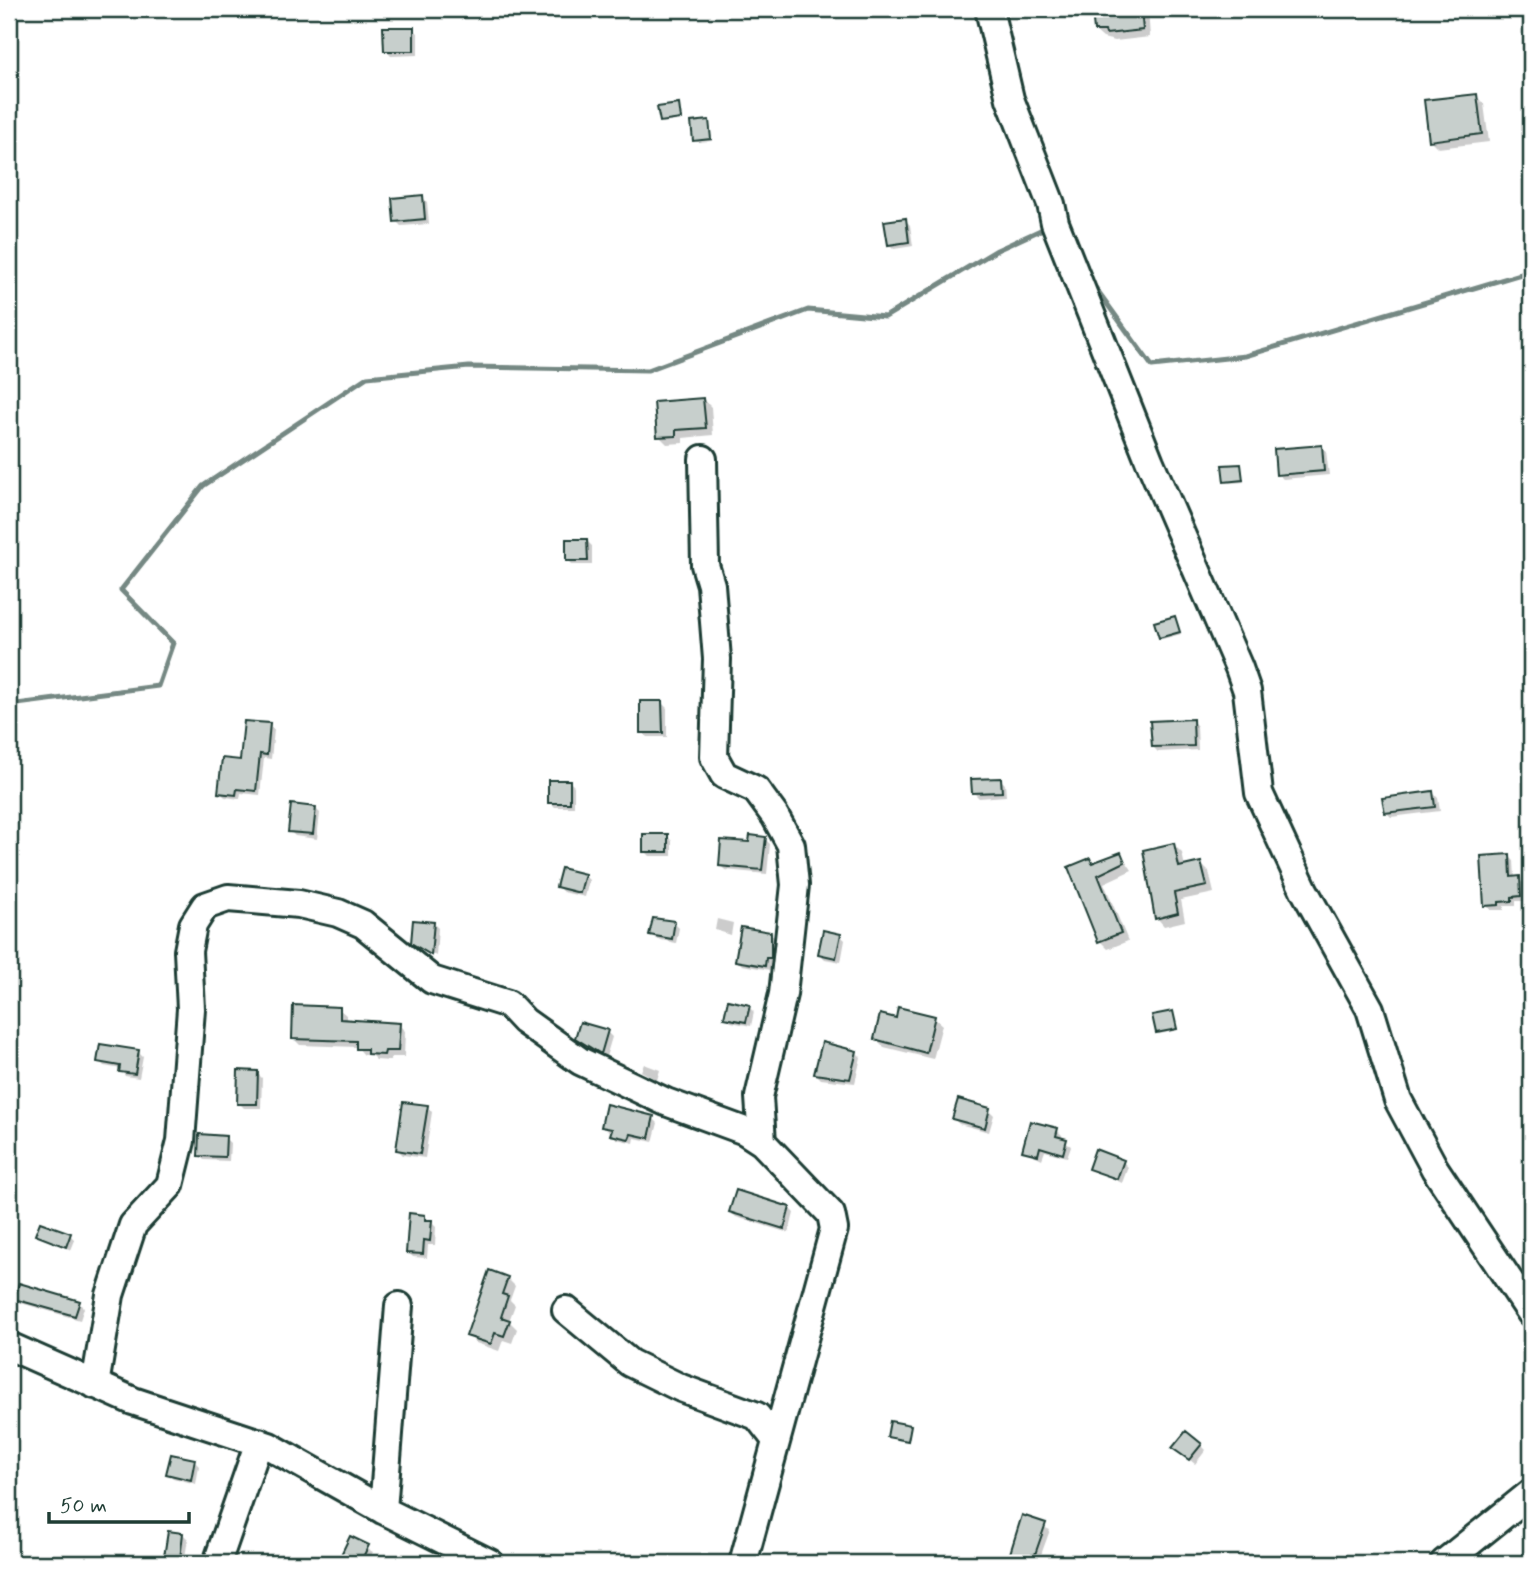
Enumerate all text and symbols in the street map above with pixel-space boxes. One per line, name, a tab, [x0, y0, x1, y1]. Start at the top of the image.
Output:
scale bar	[49, 1481, 189, 1525]
text: 50 m	[60, 1492, 107, 1520]

